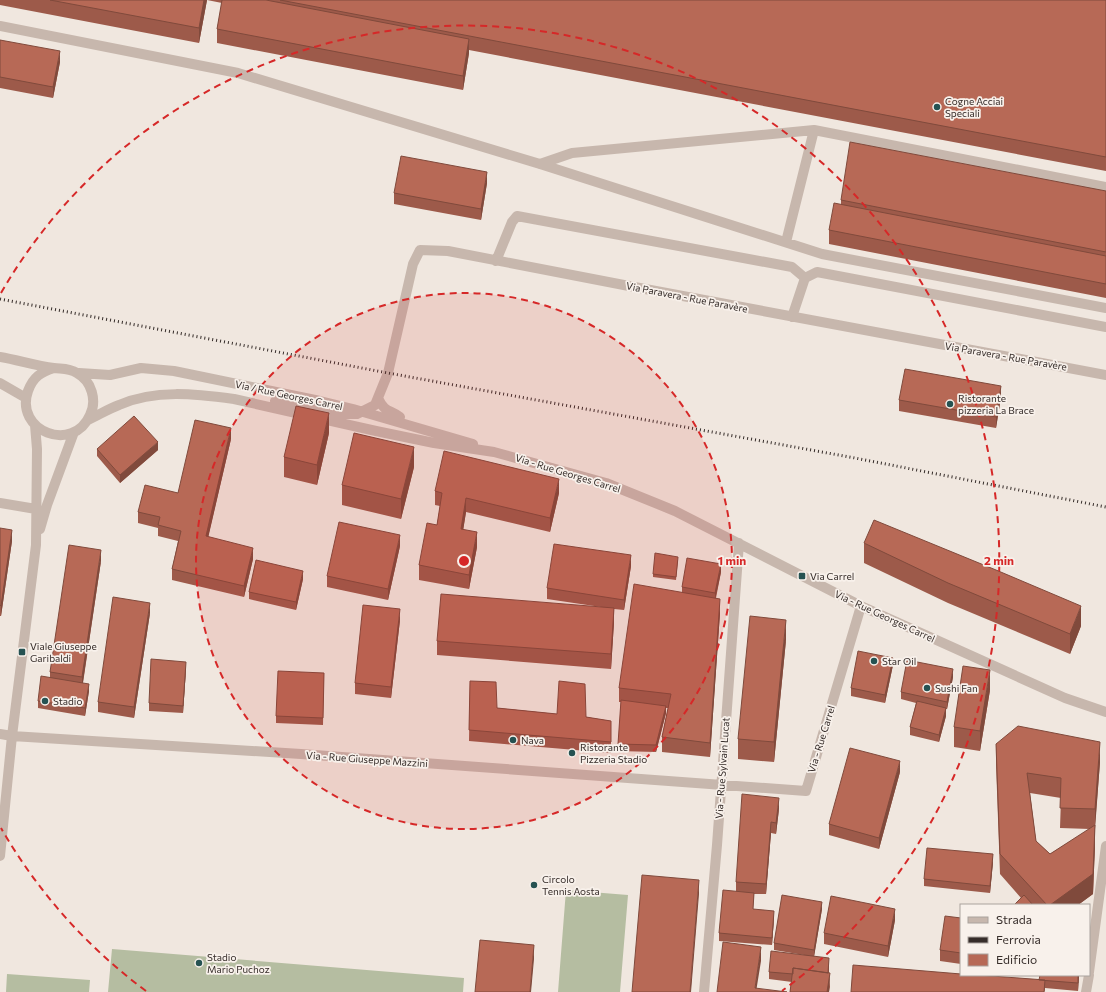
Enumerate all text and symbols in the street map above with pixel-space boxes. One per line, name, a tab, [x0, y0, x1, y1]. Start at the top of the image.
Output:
place label: Cogne Acciai Speciali	[945, 95, 1003, 119]
marker: Cogne Acciai Speciali	[932, 102, 942, 112]
street label: Via Paravera - Rue Paravère	[625, 279, 749, 315]
street label: Via Paravera - Rue Paravère	[944, 339, 1068, 373]
street label: Via / Rue Georges Carrel	[234, 378, 344, 412]
place label: Ristorante pizzeria La Brace	[958, 392, 1034, 416]
marker: Ristorante pizzeria La Brace	[945, 399, 955, 409]
street label: Via - Rue Georges Carrel	[514, 451, 622, 495]
text: 1 min	[718, 553, 746, 567]
text: 2 min	[984, 553, 1014, 567]
centre of rings	[457, 554, 471, 568]
place label: Via Carrel	[810, 570, 854, 582]
marker: Via Carrel	[797, 571, 807, 581]
street label: Via - Rue Georges Carrel	[833, 587, 937, 645]
place label: Viale Giuseppe Garibaldi	[30, 640, 97, 664]
marker: Viale Giuseppe Garibaldi	[17, 647, 27, 657]
place label: Star Oil	[882, 655, 916, 667]
marker: Star Oil	[869, 656, 879, 666]
place label: Sushi Fan	[935, 682, 978, 694]
marker: Sushi Fan	[922, 683, 932, 693]
place label: Stadio	[53, 695, 82, 707]
marker: Stadio	[40, 696, 50, 706]
street label: Via - Rue Carrel	[805, 704, 837, 774]
street label: Via - Rue Sylvain Lucat	[712, 717, 732, 819]
place label: Nava	[521, 734, 544, 746]
marker: Nava	[508, 735, 518, 745]
place label: Ristorante Pizzeria Stadio	[580, 741, 647, 765]
marker: Ristorante Pizzeria Stadio	[567, 748, 577, 758]
street label: Via - Rue Giuseppe Mazzini	[306, 749, 428, 769]
place label: Circolo Tennis Aosta	[542, 873, 600, 897]
marker: Circolo Tennis Aosta	[529, 880, 539, 890]
legend	[960, 904, 1090, 976]
text: Strada	[996, 912, 1032, 926]
text: Ferrovia	[996, 932, 1041, 946]
place label: Stadio Mario Puchoz	[207, 951, 270, 975]
text: Edificio	[996, 952, 1037, 966]
marker: Stadio Mario Puchoz	[194, 958, 204, 968]

